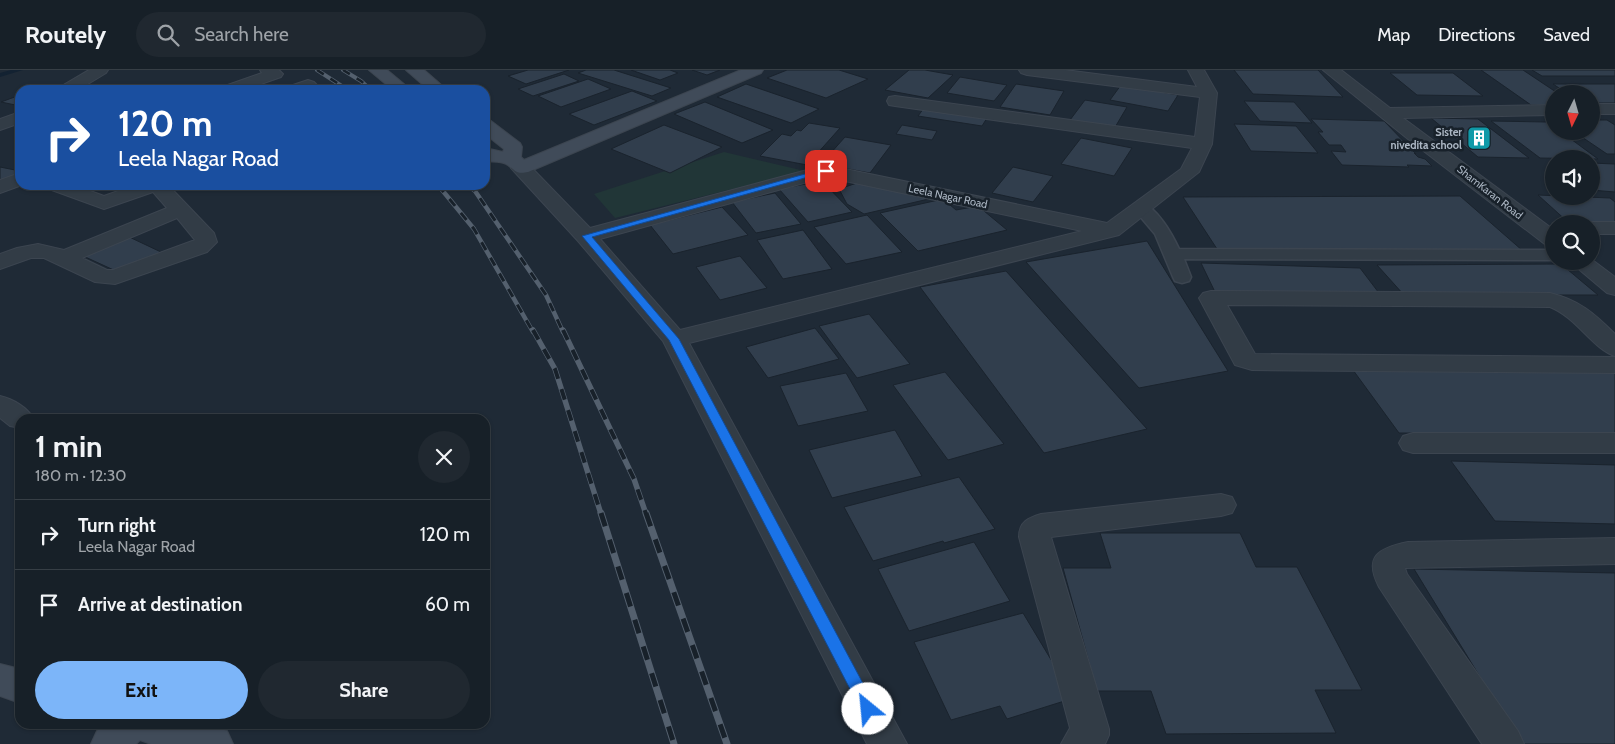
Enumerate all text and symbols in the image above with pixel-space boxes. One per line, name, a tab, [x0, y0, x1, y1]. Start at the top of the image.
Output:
search box	[136, 12, 486, 57]
text: Routely	[25, 20, 106, 49]
icon: search	[154, 21, 182, 49]
text: Search here	[194, 23, 289, 46]
text: Map	[1377, 24, 1410, 46]
text: Directions	[1438, 24, 1515, 46]
text: Saved	[1543, 24, 1590, 46]
north arrow	[1545, 85, 1600, 140]
map controls	[1545, 85, 1600, 270]
text: 120 m	[118, 102, 212, 145]
icon: right	[35, 105, 100, 170]
place label: Sister nivedita school	[1390, 125, 1462, 152]
building icon: Sister nivedita school	[1466, 125, 1492, 151]
text: Leela Nagar Road	[118, 145, 279, 172]
pin	[805, 150, 847, 192]
button: sound	[1545, 150, 1600, 205]
icon: arrive	[812, 157, 840, 185]
street label: ShamKaran Road	[1454, 162, 1526, 222]
street label: Leela Nagar Road	[907, 181, 989, 211]
button: search	[1545, 215, 1600, 270]
text: 1 min	[35, 428, 103, 465]
button: close	[418, 431, 470, 483]
text: 180 m · 12:30	[35, 466, 126, 485]
text: Turn right	[78, 514, 156, 537]
icon: right	[35, 521, 63, 549]
text: 120 m	[420, 523, 470, 546]
text: Leela Nagar Road	[78, 537, 195, 556]
icon: arrive	[35, 591, 63, 619]
text: Arrive at destination	[78, 593, 242, 616]
text: 60 m	[425, 593, 470, 616]
button: Exit	[35, 661, 248, 719]
button: Share	[258, 661, 470, 719]
position arrow	[841, 682, 893, 734]

